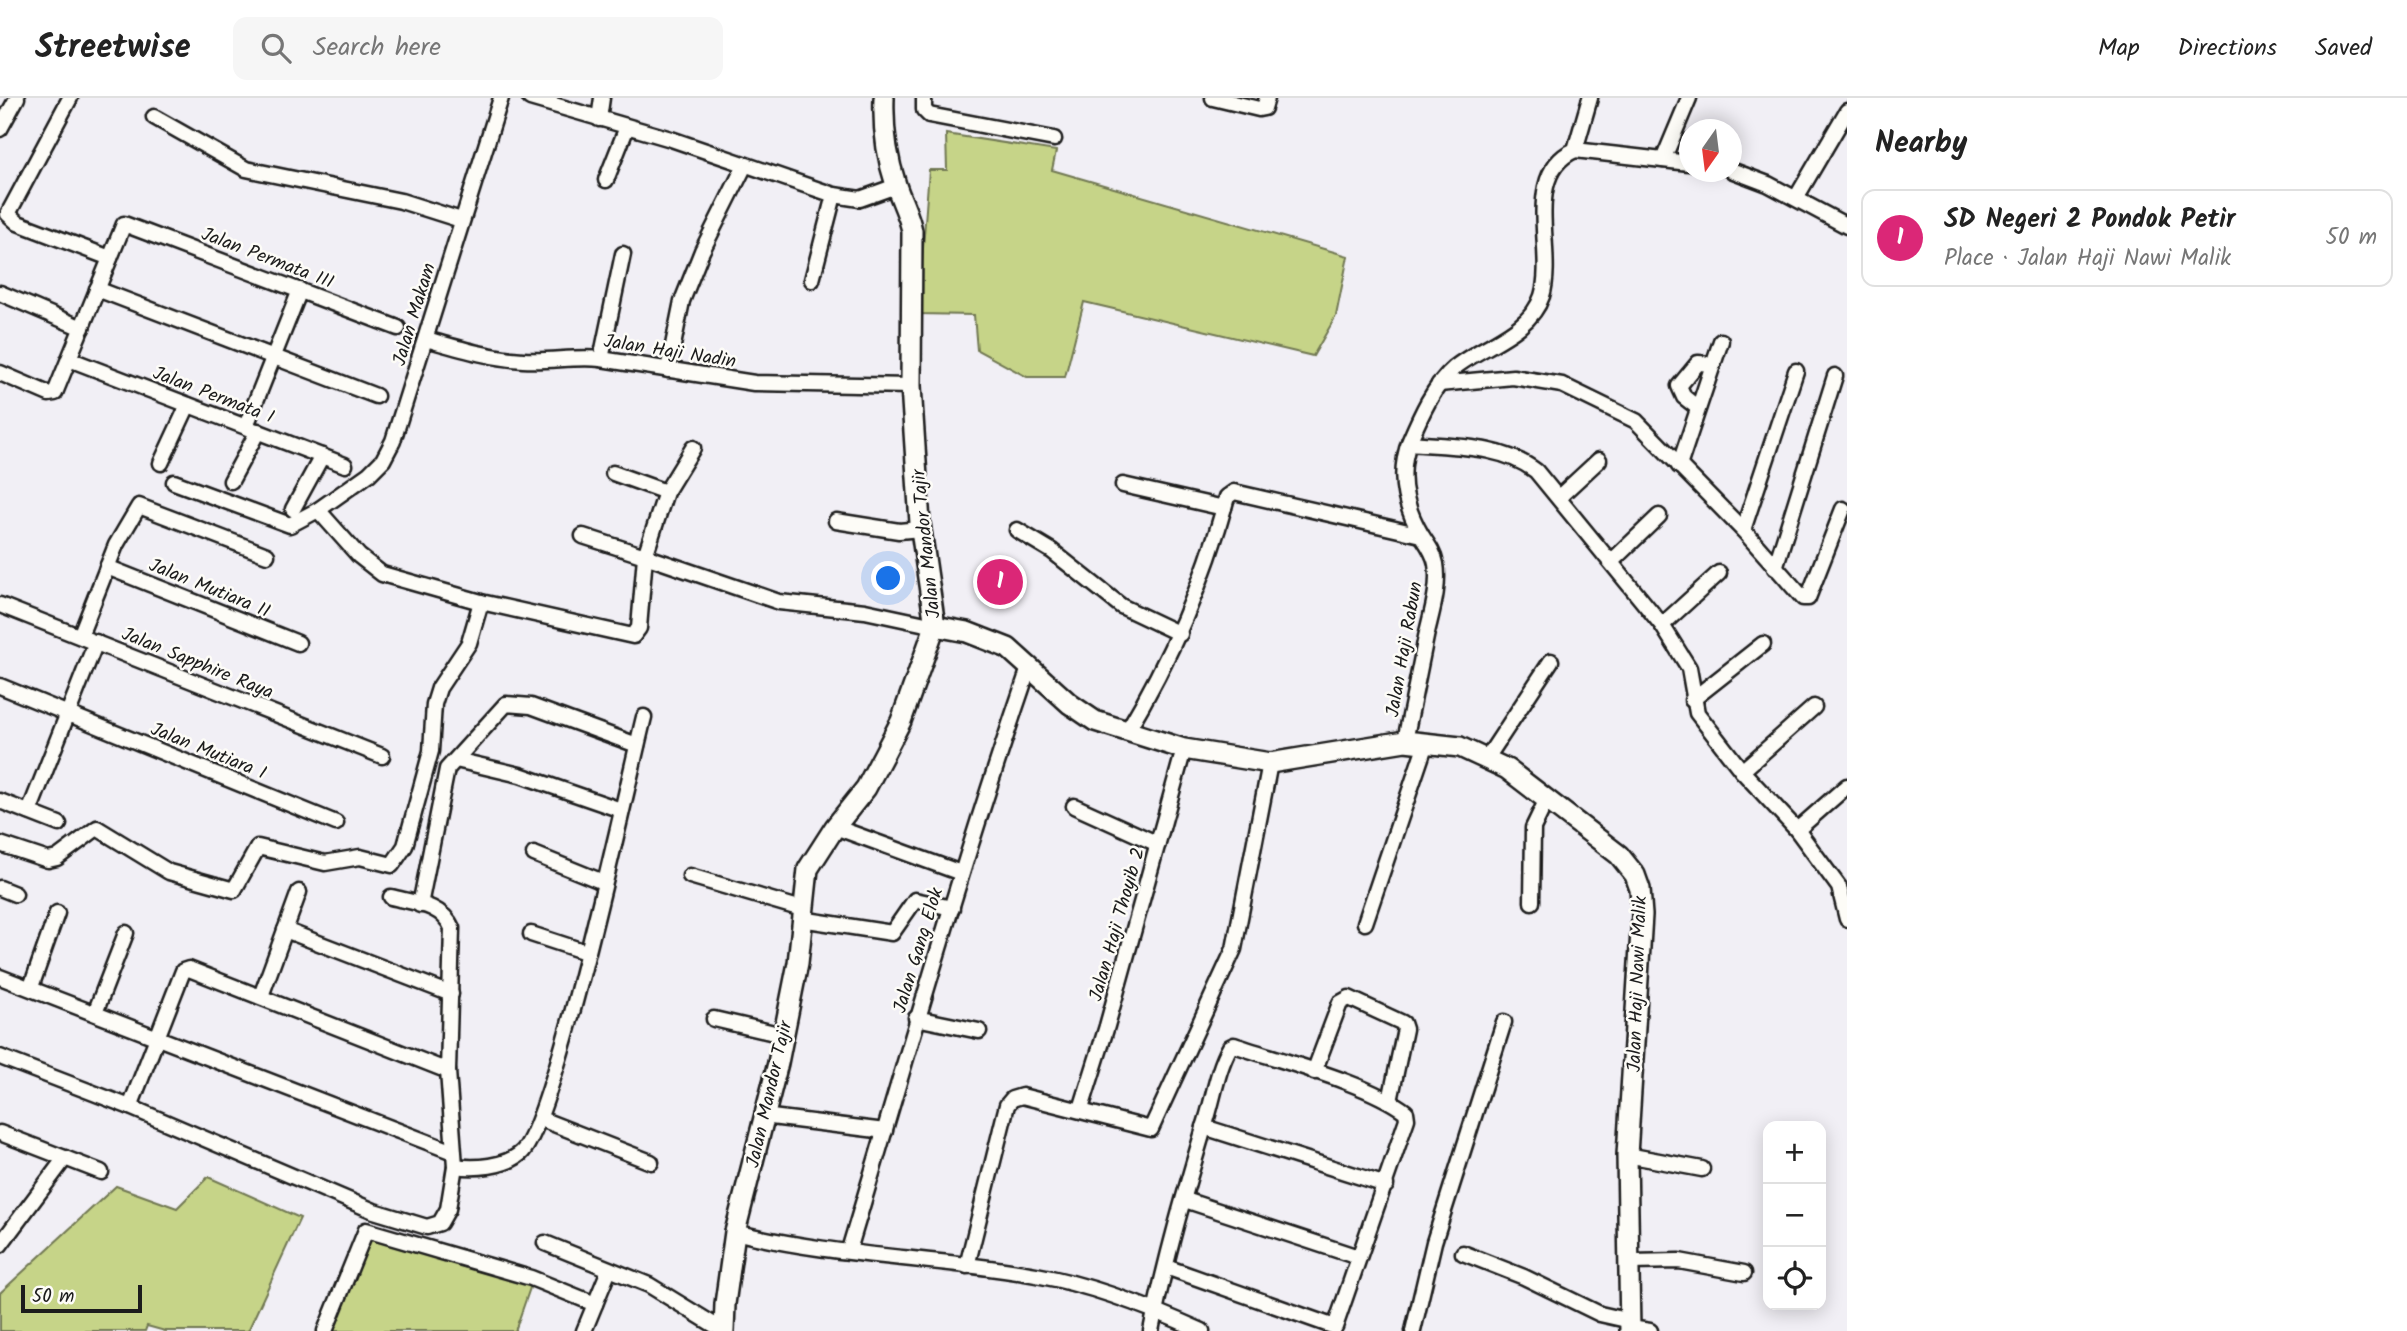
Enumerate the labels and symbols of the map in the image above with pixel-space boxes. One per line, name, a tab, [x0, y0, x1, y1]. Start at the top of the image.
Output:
north arrow	[1679, 119, 1742, 182]
street label: Jalan Permata III	[197, 220, 338, 298]
street label: Jalan Makam	[385, 260, 445, 370]
street label: Jalan Haji Nadin	[601, 327, 738, 377]
street label: Jalan Permata I	[148, 359, 279, 433]
street label: Jalan Mandor Tajir	[904, 466, 950, 620]
street label: Jalan Mutiara II	[144, 551, 275, 627]
pin: 1	[977, 556, 1023, 608]
your location	[871, 561, 905, 595]
street label: Jalan Haji Rabun	[1378, 579, 1432, 719]
street label: Jalan Sapphire Raya	[117, 620, 278, 708]
street label: Jalan Mutiara I	[146, 715, 271, 789]
street label: Jalan Haji Thoyib 2	[1082, 844, 1154, 1005]
street label: Jalan Gang Elok	[886, 884, 952, 1017]
street label: Jalan Haji Nawi Malik	[1620, 895, 1656, 1073]
street label: Jalan Mandor Tajir	[738, 1016, 802, 1171]
scale bar	[21, 1282, 142, 1314]

